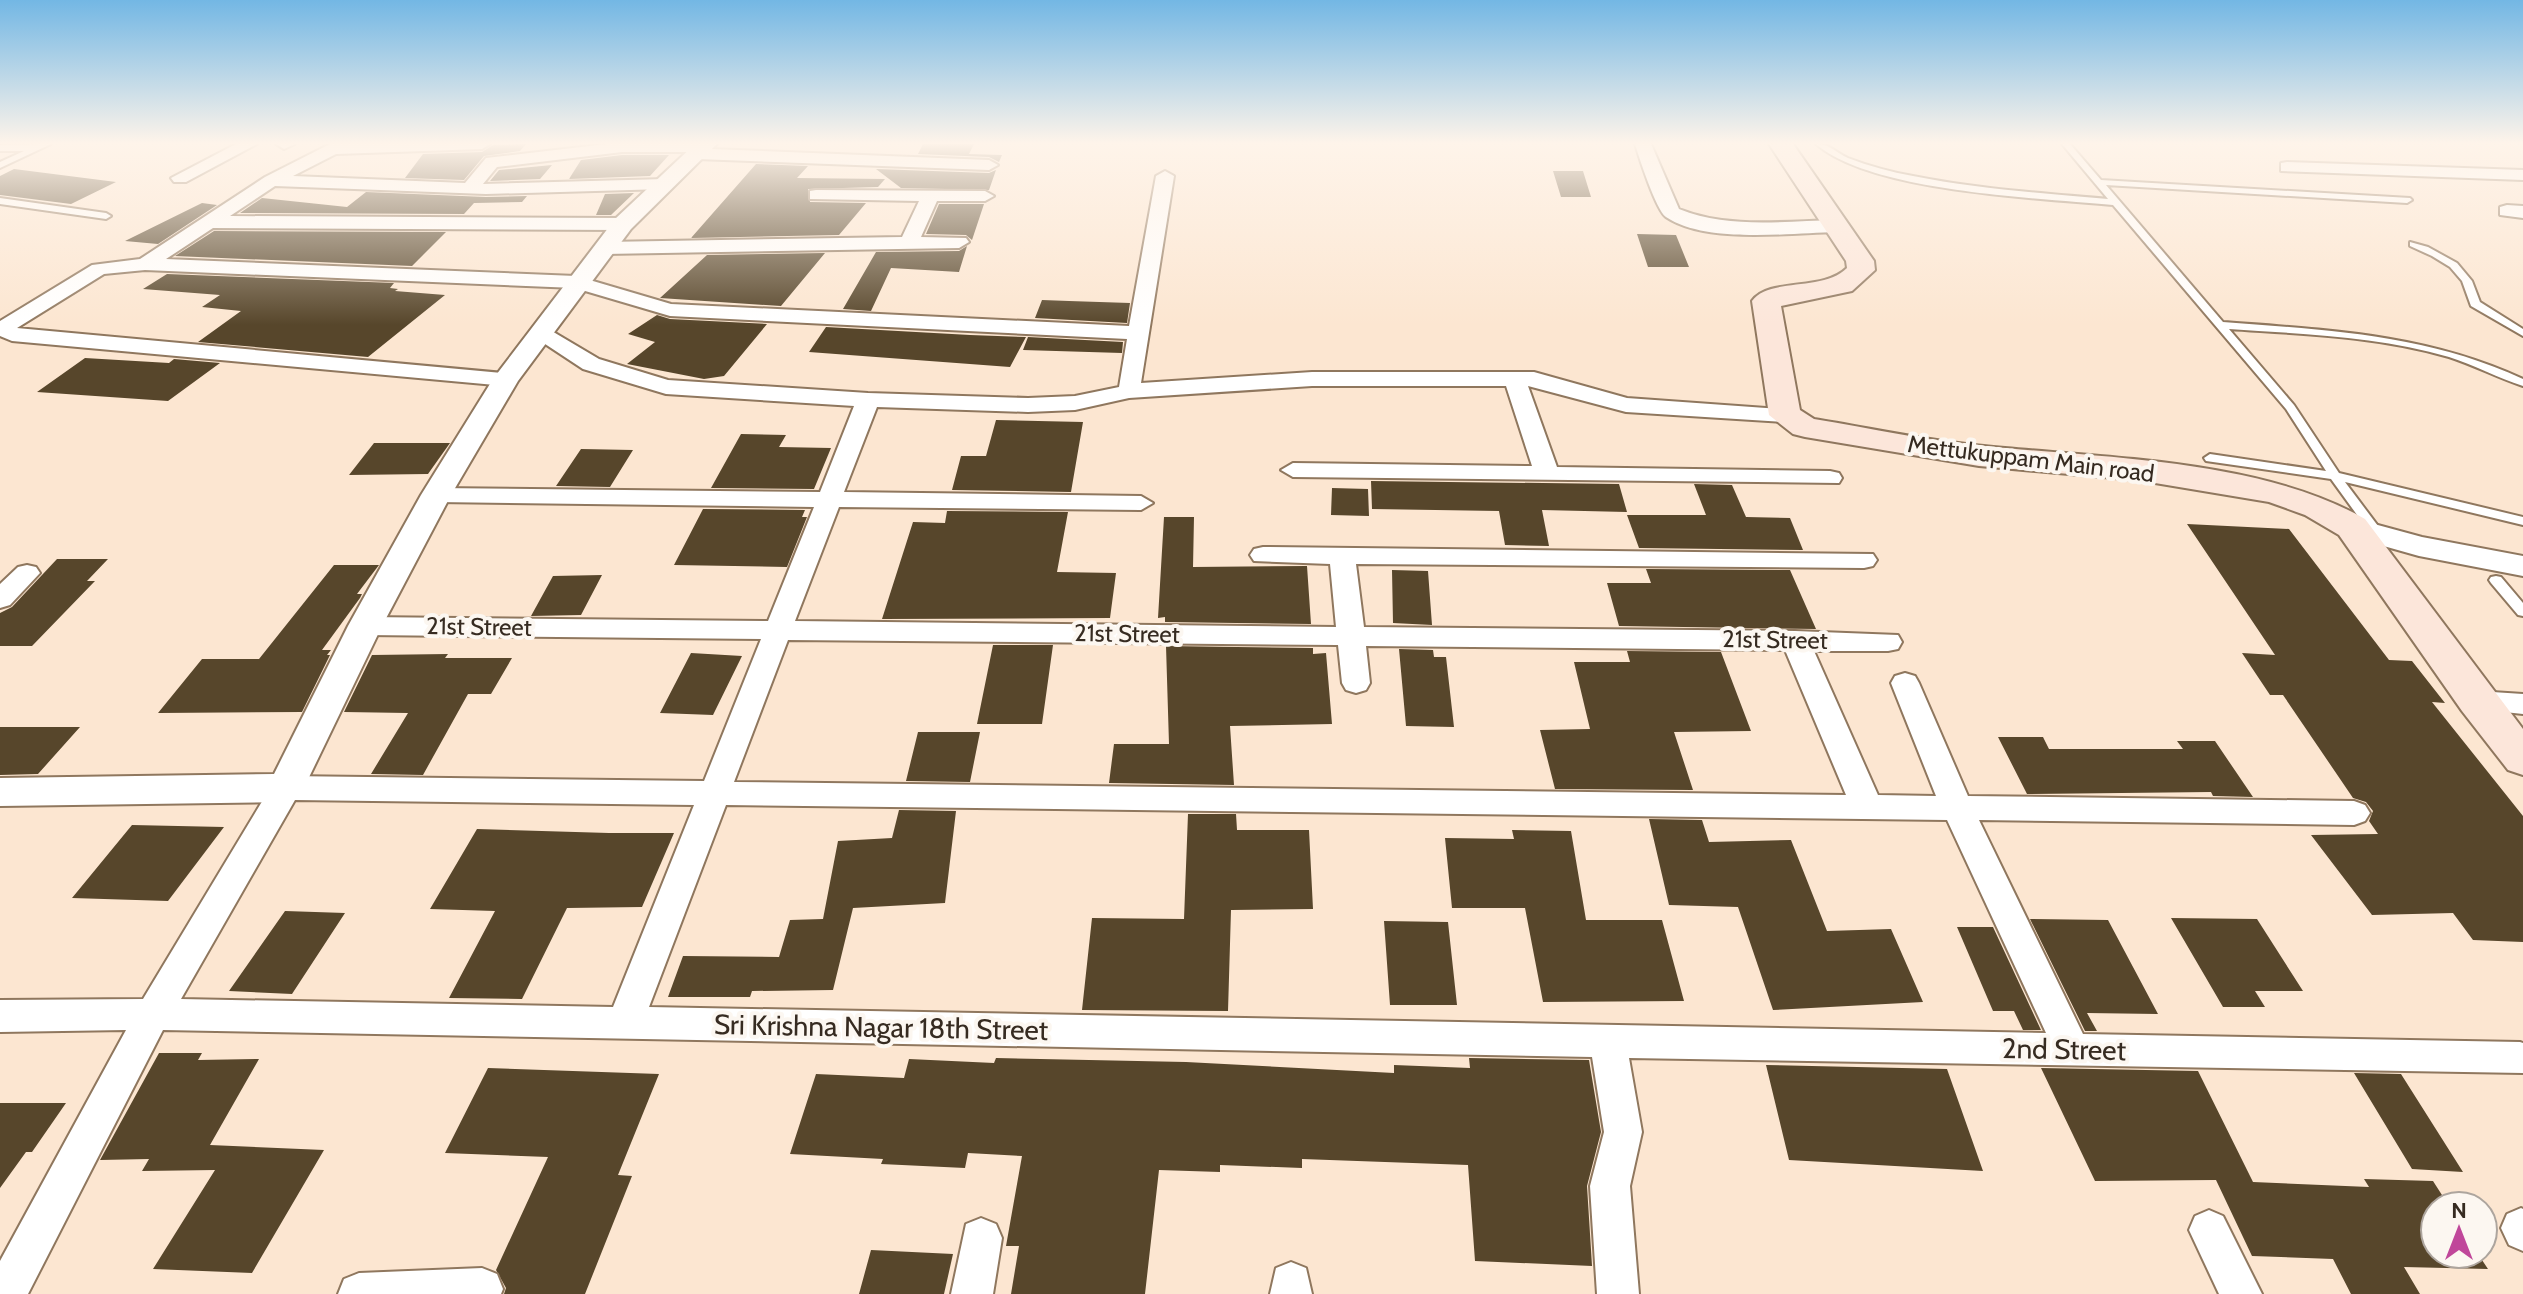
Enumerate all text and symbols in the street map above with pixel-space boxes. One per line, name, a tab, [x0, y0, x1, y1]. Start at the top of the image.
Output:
street label: Mettukuppam Main road	[1906, 429, 2156, 488]
street label: 21st Street	[426, 611, 532, 642]
street label: 21st Street	[1074, 618, 1180, 649]
street label: 21st Street	[1722, 624, 1828, 655]
street label: Sri Krishna Nagar 18th Street	[714, 1007, 1048, 1047]
street label: 2nd Street	[2002, 1031, 2126, 1067]
north arrow	[2419, 1190, 2499, 1270]
text: N	[2451, 1197, 2467, 1224]

